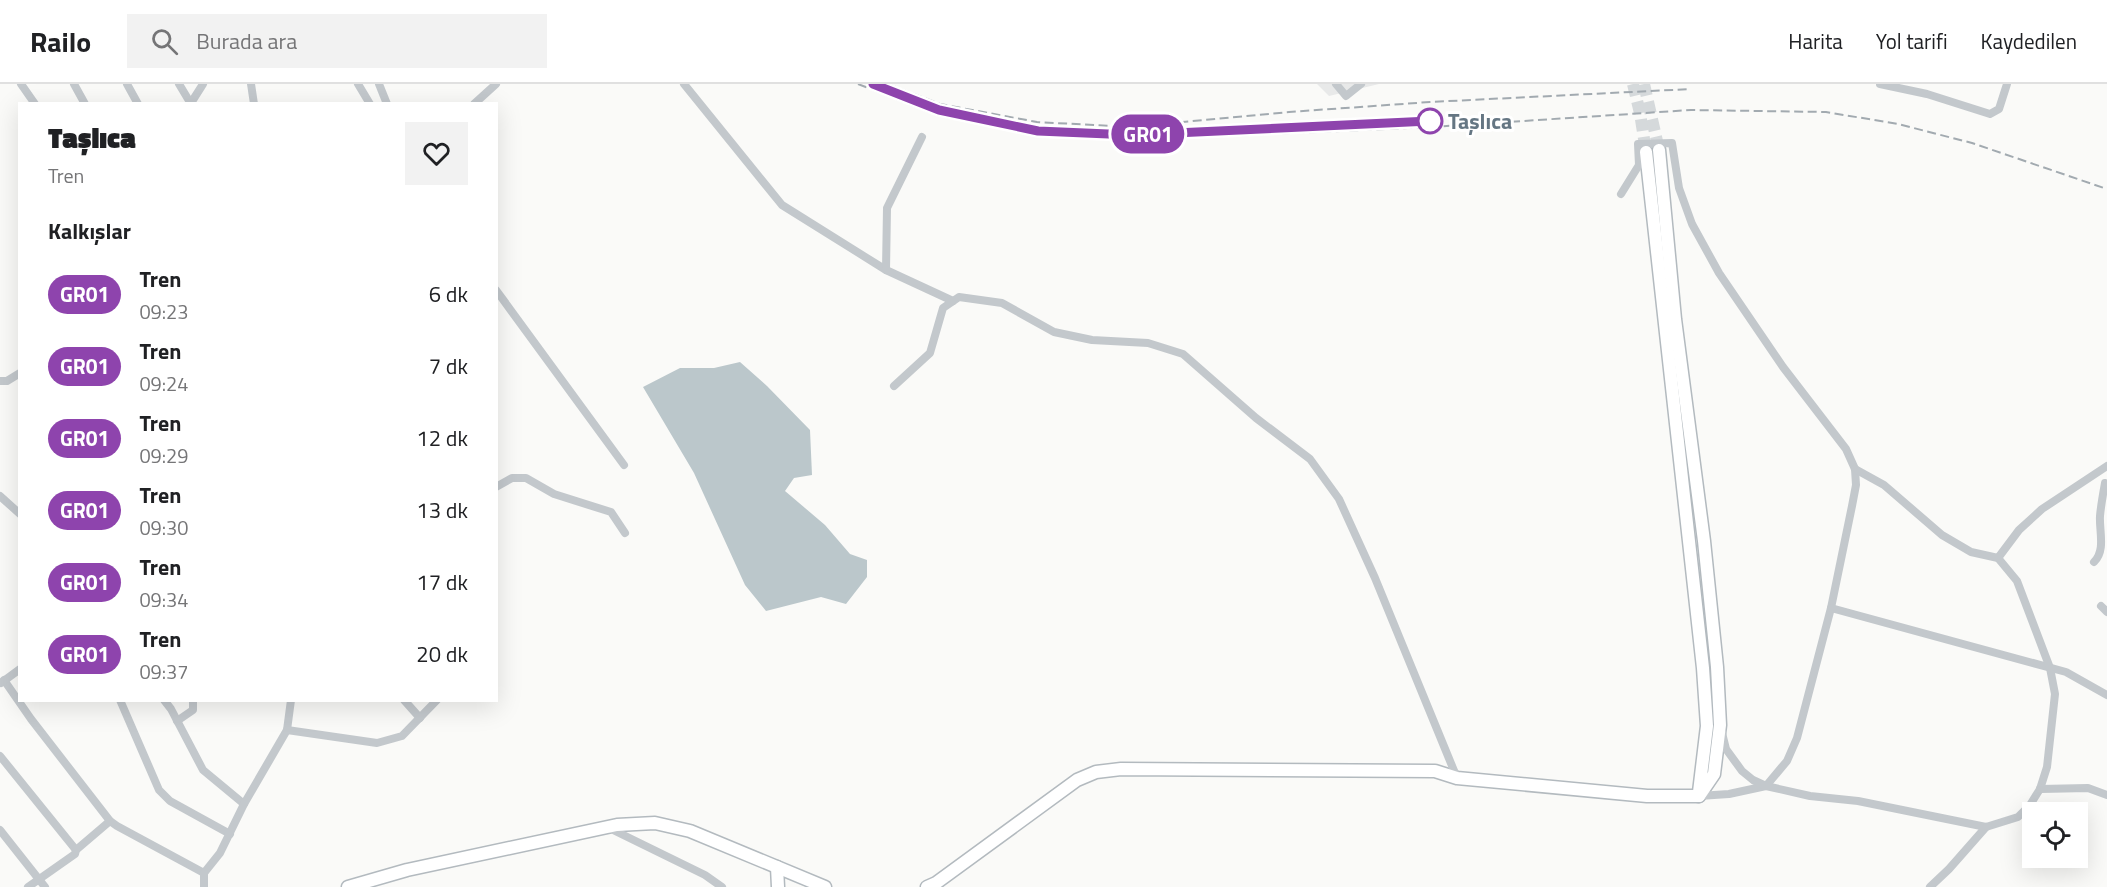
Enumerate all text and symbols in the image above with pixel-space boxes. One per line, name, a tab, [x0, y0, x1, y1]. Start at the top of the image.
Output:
search box	[127, 14, 547, 68]
text: Railo	[30, 20, 91, 63]
text: Burada ara	[196, 24, 297, 58]
icon: search	[148, 25, 181, 58]
text: Harita	[1788, 25, 1843, 57]
text: Yol tarifi	[1876, 25, 1948, 57]
text: Kaydedilen	[1981, 25, 2077, 57]
place label: Taşlıca	[1448, 104, 1512, 138]
marker: Taşlıca	[1417, 108, 1443, 134]
line badge: GR01	[1106, 115, 1190, 154]
text: Taşlıca	[48, 116, 136, 159]
text: GR01	[1123, 118, 1173, 150]
button: heart	[405, 122, 468, 185]
text: Tren	[48, 160, 84, 191]
text: Kalkışlar	[48, 214, 131, 248]
text: Tren	[139, 262, 181, 296]
text: 6 dk	[429, 277, 468, 311]
text: GR01	[60, 278, 109, 310]
text: 09:23	[139, 296, 189, 327]
text: Tren	[139, 334, 181, 368]
text: 7 dk	[429, 349, 468, 383]
text: GR01	[60, 350, 109, 382]
text: 09:24	[139, 368, 189, 399]
text: Tren	[139, 406, 181, 440]
text: 12 dk	[416, 421, 468, 455]
text: GR01	[60, 422, 109, 454]
text: 09:29	[139, 440, 189, 471]
text: Tren	[139, 478, 181, 512]
text: 13 dk	[416, 493, 468, 527]
text: GR01	[60, 494, 109, 526]
text: 09:30	[139, 512, 189, 543]
text: Tren	[139, 550, 181, 584]
text: 17 dk	[416, 565, 468, 599]
text: GR01	[60, 566, 109, 598]
text: 09:34	[139, 584, 189, 615]
text: Tren	[139, 622, 181, 656]
text: 20 dk	[416, 637, 468, 671]
text: GR01	[60, 638, 109, 670]
text: 09:37	[139, 656, 189, 687]
map controls	[2022, 802, 2088, 868]
button: locate	[2022, 802, 2088, 868]

